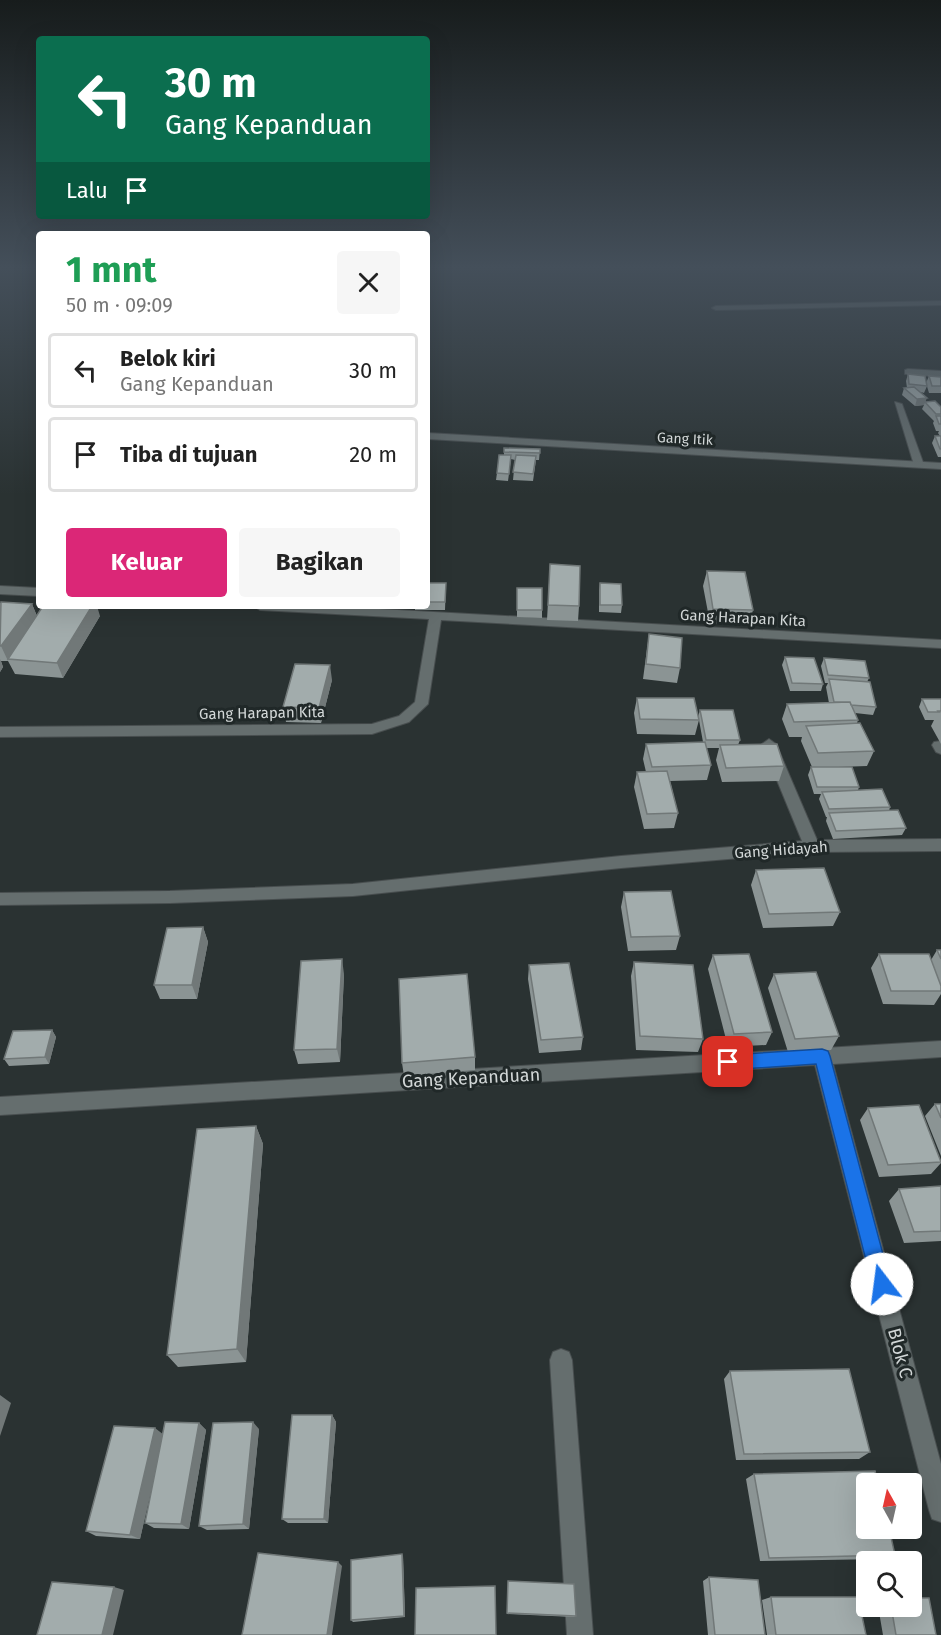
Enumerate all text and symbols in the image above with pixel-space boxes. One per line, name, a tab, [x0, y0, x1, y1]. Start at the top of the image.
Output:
text: 30 m	[165, 58, 257, 108]
icon: left	[66, 60, 144, 138]
text: Gang Kepanduan	[165, 109, 373, 141]
icon: arrive	[120, 174, 153, 207]
text: Lalu	[66, 177, 108, 204]
text: 1 mnt	[66, 248, 156, 292]
button: close	[337, 251, 400, 314]
text: 50 m · 09:09	[66, 293, 173, 317]
text: Belok kiri	[120, 345, 216, 372]
icon: left	[69, 354, 102, 387]
text: 30 m	[349, 357, 397, 384]
text: Gang Kepanduan	[120, 372, 274, 396]
street label: Gang Itik	[657, 429, 714, 449]
icon: arrive	[69, 438, 102, 471]
text: Tiba di tujuan	[120, 441, 257, 468]
text: 20 m	[349, 441, 397, 468]
button: Keluar	[66, 528, 227, 597]
button: Bagikan	[239, 528, 400, 597]
street label: Gang Harapan Kita	[680, 606, 806, 630]
street label: Gang Harapan Kita	[199, 703, 325, 723]
street label: Gang Hidayah	[734, 838, 828, 862]
pin	[702, 1036, 753, 1087]
icon: arrive	[711, 1045, 744, 1078]
street label: Gang Kepanduan	[401, 1063, 541, 1093]
position arrow	[850, 1252, 914, 1316]
street label: Blok C	[883, 1326, 917, 1380]
north arrow	[856, 1473, 922, 1539]
map controls	[856, 1473, 922, 1617]
button: search	[856, 1551, 922, 1617]

